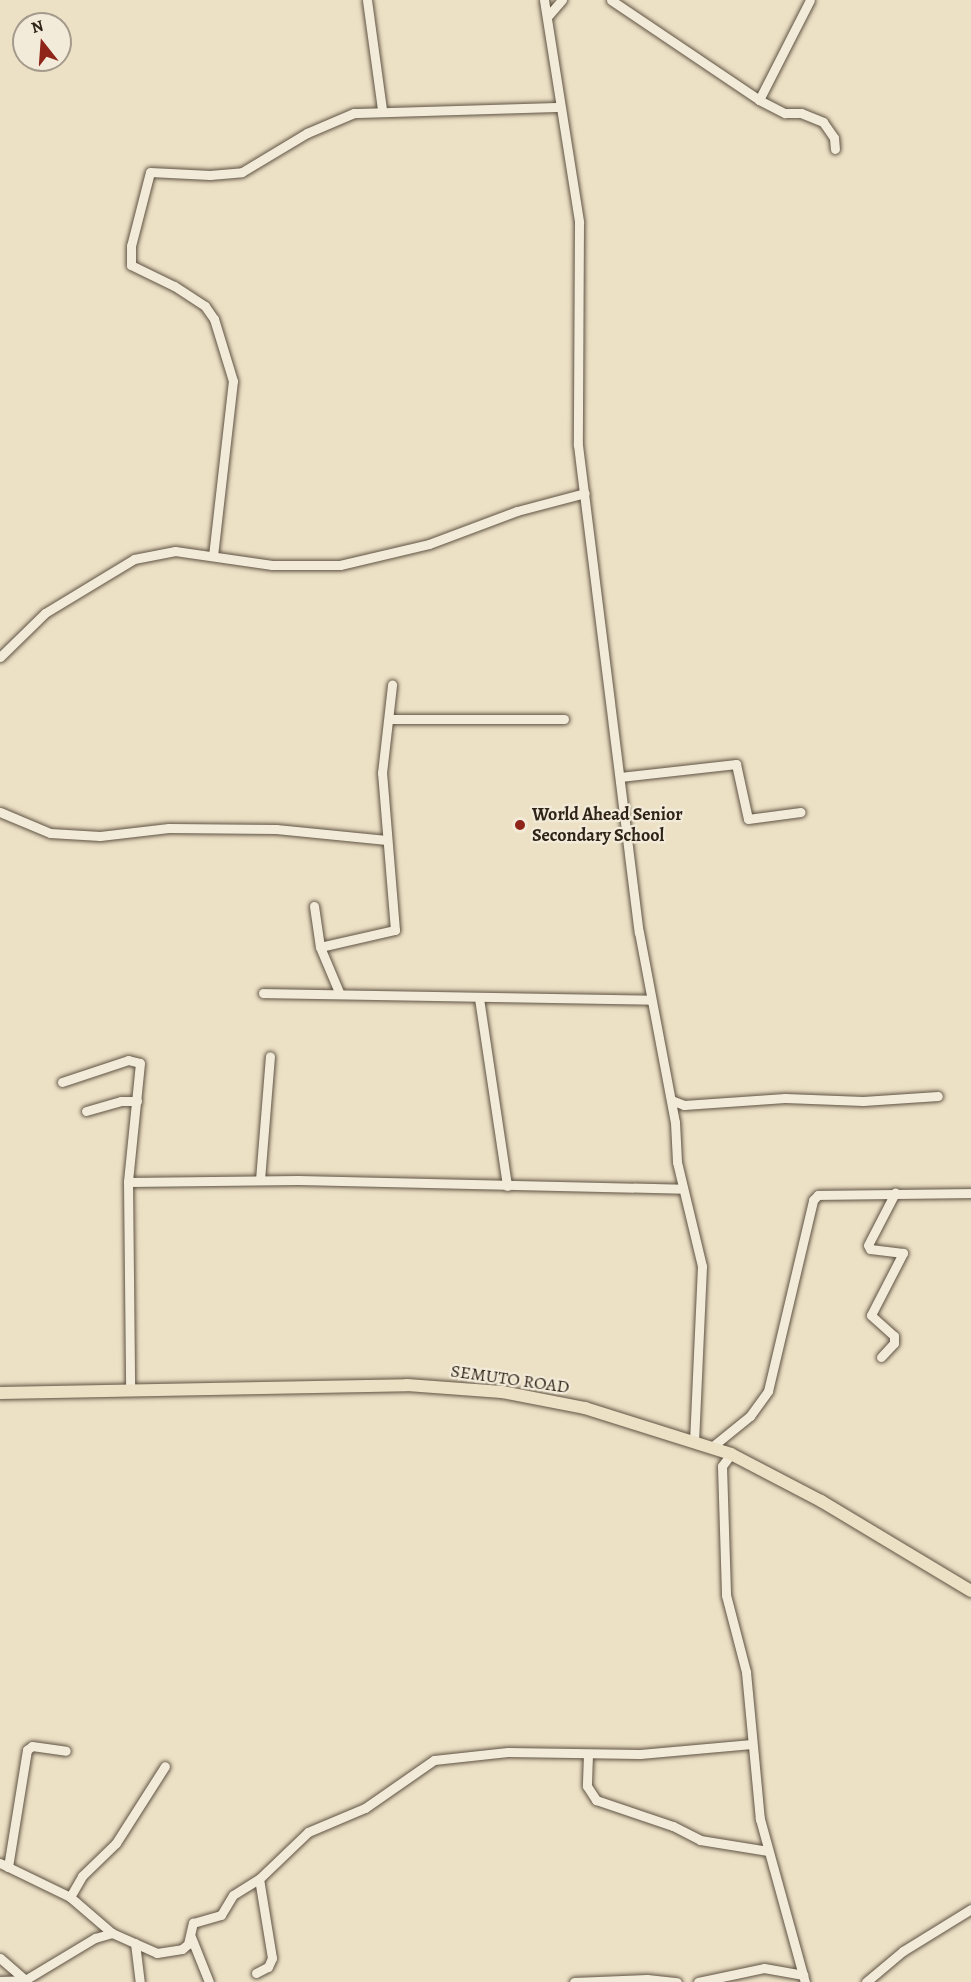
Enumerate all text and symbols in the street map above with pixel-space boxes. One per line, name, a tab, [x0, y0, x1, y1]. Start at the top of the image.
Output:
north arrow	[12, 12, 72, 72]
text: N	[29, 14, 46, 39]
place label: World Ahead Senior Secondary School	[532, 804, 683, 846]
marker: World Ahead Senior Secondary School	[513, 818, 527, 832]
street label: SEMUTO ROAD	[449, 1360, 571, 1398]

